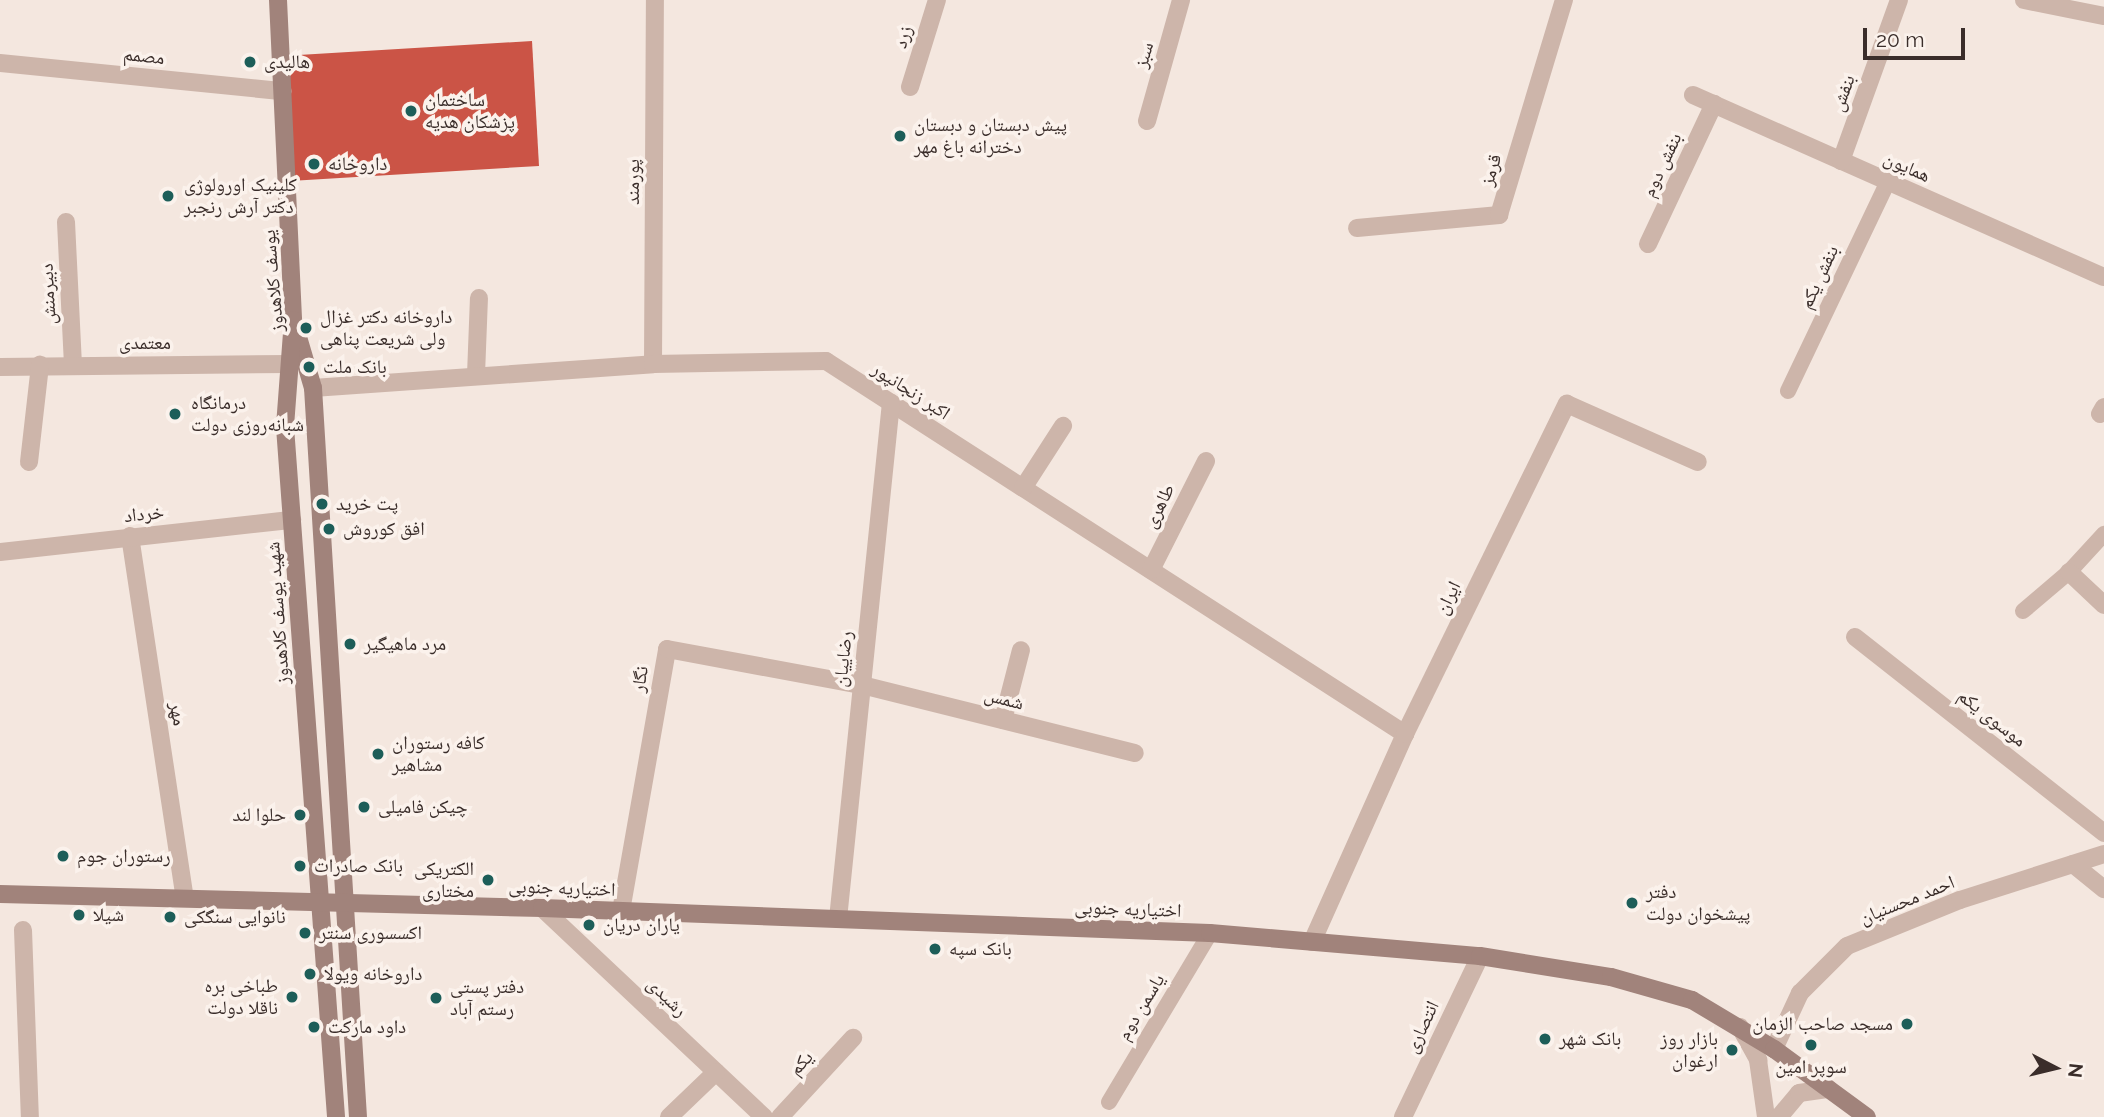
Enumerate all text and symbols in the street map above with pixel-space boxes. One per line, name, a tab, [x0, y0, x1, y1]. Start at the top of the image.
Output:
scale bar	[1866, 14, 1968, 58]
street label: زرد	[889, 23, 917, 51]
text: 20 m	[1876, 27, 1924, 52]
street label: سبز	[1129, 39, 1159, 71]
street label: مصمم	[122, 43, 166, 69]
place label: هالیدی	[264, 51, 310, 73]
marker: هالیدی	[242, 54, 258, 70]
street label: بنفش	[1826, 72, 1860, 114]
place label: ساختمان پزشکان هدیه	[425, 89, 515, 133]
marker: ساختمان پزشکان هدیه	[403, 103, 419, 119]
place label: پیش دبستان و دبستان دخترانه باغ مهر	[914, 114, 1067, 158]
marker: پیش دبستان و دبستان دخترانه باغ مهر	[892, 128, 908, 144]
street label: بنفش دوم	[1637, 129, 1687, 201]
street label: همایون	[1880, 147, 1934, 187]
street label: قرمز	[1475, 151, 1507, 189]
place label: داروخانه	[328, 153, 387, 175]
marker: داروخانه	[306, 156, 322, 172]
street label: پورمند	[622, 159, 644, 205]
place label: کلینیک اورولوژی دکتر آرش رنجبر	[184, 174, 297, 218]
marker: کلینیک اورولوژی دکتر آرش رنجبر	[158, 186, 178, 206]
street label: یوسف کلاهدوز	[257, 229, 289, 333]
street label: بنفش یکم	[1794, 242, 1844, 312]
street label: دبیرمنش	[35, 263, 61, 325]
place label: داروخانه دکتر غزال ولی شریعت پناهی	[320, 306, 452, 350]
marker: داروخانه دکتر غزال ولی شریعت پناهی	[298, 320, 314, 336]
street label: معتمدی	[119, 332, 171, 354]
place label: بانک ملت	[323, 356, 387, 378]
street label: اکبر زنجانپور	[868, 357, 954, 425]
marker: بانک ملت	[301, 359, 317, 375]
place label: درمانگاه شبانه‌روزی دولت	[191, 392, 304, 436]
marker: درمانگاه شبانه‌روزی دولت	[165, 404, 185, 424]
street label: طاهری	[1138, 480, 1180, 532]
place label: پت خرید	[336, 493, 398, 515]
marker: پت خرید	[314, 496, 330, 512]
street label: خرداد	[123, 501, 165, 527]
place label: افق کوروش	[343, 518, 425, 540]
marker: افق کوروش	[321, 521, 337, 537]
street label: شهید یوسف کلاهدوز	[262, 541, 294, 685]
street label: ایران	[1430, 578, 1466, 618]
street label: رضاییان	[829, 630, 857, 688]
place label: مرد ماهیگیر	[364, 633, 446, 655]
marker: مرد ماهیگیر	[342, 636, 358, 652]
street label: نگار	[627, 664, 653, 694]
street label: شمس	[982, 683, 1026, 715]
street label: موسوی یکم	[1953, 684, 2031, 752]
street label: مهر	[165, 701, 191, 727]
place label: کافه رستوران مشاهیر	[392, 732, 485, 776]
marker: کافه رستوران مشاهیر	[370, 746, 386, 762]
place label: چیکن فامیلی	[378, 796, 468, 818]
marker: چیکن فامیلی	[356, 799, 372, 815]
place label: حلوا لند	[232, 804, 286, 826]
marker: حلوا لند	[292, 807, 308, 823]
place label: رستوران جوم	[77, 845, 171, 867]
marker: رستوران جوم	[55, 848, 71, 864]
place label: بانک صادرات	[314, 855, 403, 877]
marker: بانک صادرات	[292, 858, 308, 874]
place label: الکتریکی مختاری	[414, 858, 474, 902]
street label: احمد محسنیان	[1856, 871, 1958, 929]
marker: الکتریکی مختاری	[480, 872, 496, 888]
street label: اختیاریه جنوبی	[508, 875, 616, 901]
place label: دفتر پیشخوان دولت	[1646, 881, 1750, 925]
marker: دفتر پیشخوان دولت	[1624, 895, 1640, 911]
street label: اختیاریه جنوبی	[1074, 896, 1182, 922]
place label: شیلا	[93, 904, 124, 926]
place label: نانوایی سنگکی	[184, 906, 286, 928]
marker: شیلا	[71, 907, 87, 923]
marker: نانوایی سنگکی	[162, 909, 178, 925]
place label: یاران دریان	[603, 914, 680, 936]
marker: یاران دریان	[581, 917, 597, 933]
place label: اکسسوری سنتر	[319, 922, 422, 944]
marker: اکسسوری سنتر	[297, 925, 313, 941]
place label: بانک سپه	[949, 938, 1012, 960]
marker: بانک سپه	[927, 941, 943, 957]
place label: داروخانه ویولا	[324, 963, 422, 985]
marker: داروخانه ویولا	[302, 966, 318, 982]
street label: یاسمن دوم	[1112, 970, 1170, 1044]
street label: رشیدی	[642, 972, 692, 1022]
place label: طباخی بره ناقلا دولت	[204, 975, 278, 1019]
place label: دفتر پستی رستم آباد	[450, 976, 524, 1020]
marker: طباخی بره ناقلا دولت	[284, 989, 300, 1005]
marker: دفتر پستی رستم آباد	[428, 990, 444, 1006]
street label: انتصاری	[1400, 997, 1444, 1057]
place label: مسجد صاحب الزمان	[1752, 1013, 1893, 1035]
place label: داود مارکت	[328, 1016, 406, 1038]
marker: مسجد صاحب الزمان	[1899, 1016, 1915, 1032]
marker: داود مارکت	[306, 1019, 322, 1035]
place label: بانک شهر	[1559, 1028, 1621, 1050]
place label: بازار روز ارغوان	[1660, 1028, 1718, 1072]
marker: بانک شهر	[1537, 1031, 1553, 1047]
north arrow	[2020, 1033, 2090, 1103]
marker: سوپر امین	[1803, 1037, 1819, 1053]
marker: بازار روز ارغوان	[1724, 1042, 1740, 1058]
street label: یکم	[784, 1046, 818, 1080]
place label: سوپر امین	[1775, 1056, 1847, 1078]
text: N	[2064, 1062, 2088, 1079]

